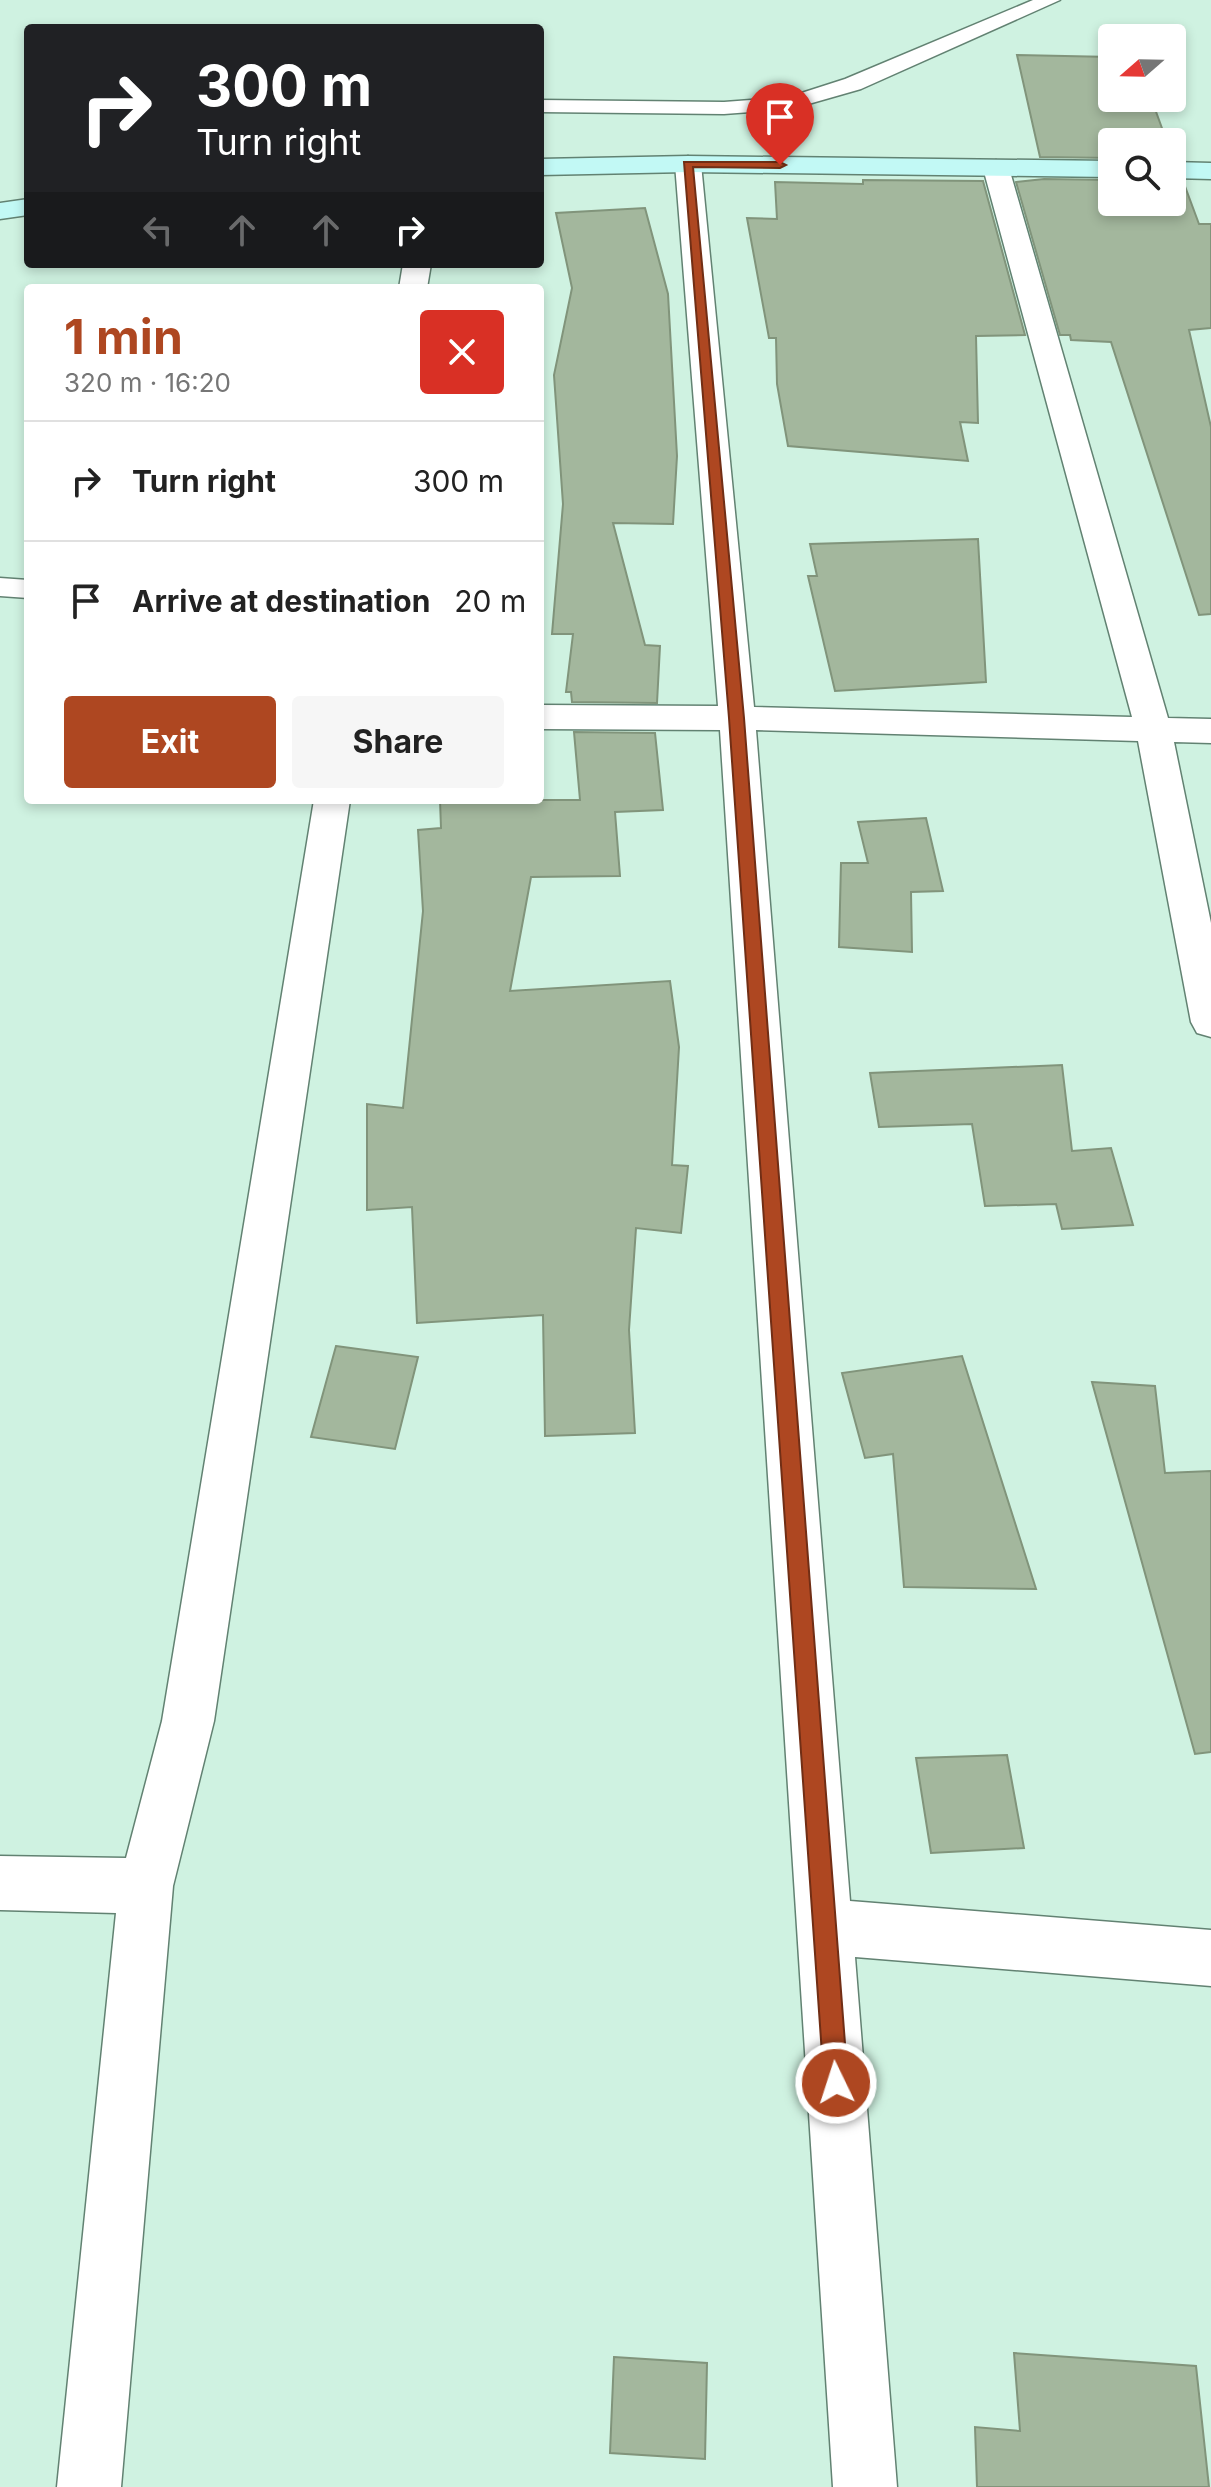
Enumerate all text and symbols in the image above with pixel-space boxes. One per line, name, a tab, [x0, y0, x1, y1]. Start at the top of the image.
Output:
north arrow	[1098, 24, 1186, 112]
map controls	[1098, 24, 1186, 216]
text: 300 m	[196, 52, 372, 120]
icon: right	[64, 56, 168, 160]
pin	[746, 83, 814, 165]
icon: arrive	[758, 95, 802, 139]
text: Turn right	[196, 120, 361, 164]
button: search	[1098, 128, 1186, 216]
icon: left	[136, 208, 180, 252]
icon: ahead	[220, 208, 264, 252]
icon: ahead	[304, 208, 348, 252]
icon: right	[388, 208, 432, 252]
text: 1 min	[64, 307, 183, 366]
button: close	[420, 310, 504, 394]
text: 320 m · 16:20	[64, 367, 231, 398]
icon: right	[64, 459, 108, 503]
text: Turn right	[132, 463, 276, 499]
text: 300 m	[413, 463, 504, 499]
icon: arrive	[64, 579, 108, 623]
text: Arrive at destination	[132, 583, 430, 619]
text: 20 m	[454, 583, 526, 619]
button: Exit	[64, 696, 276, 788]
button: Share	[292, 696, 504, 788]
position arrow	[794, 2041, 878, 2125]

